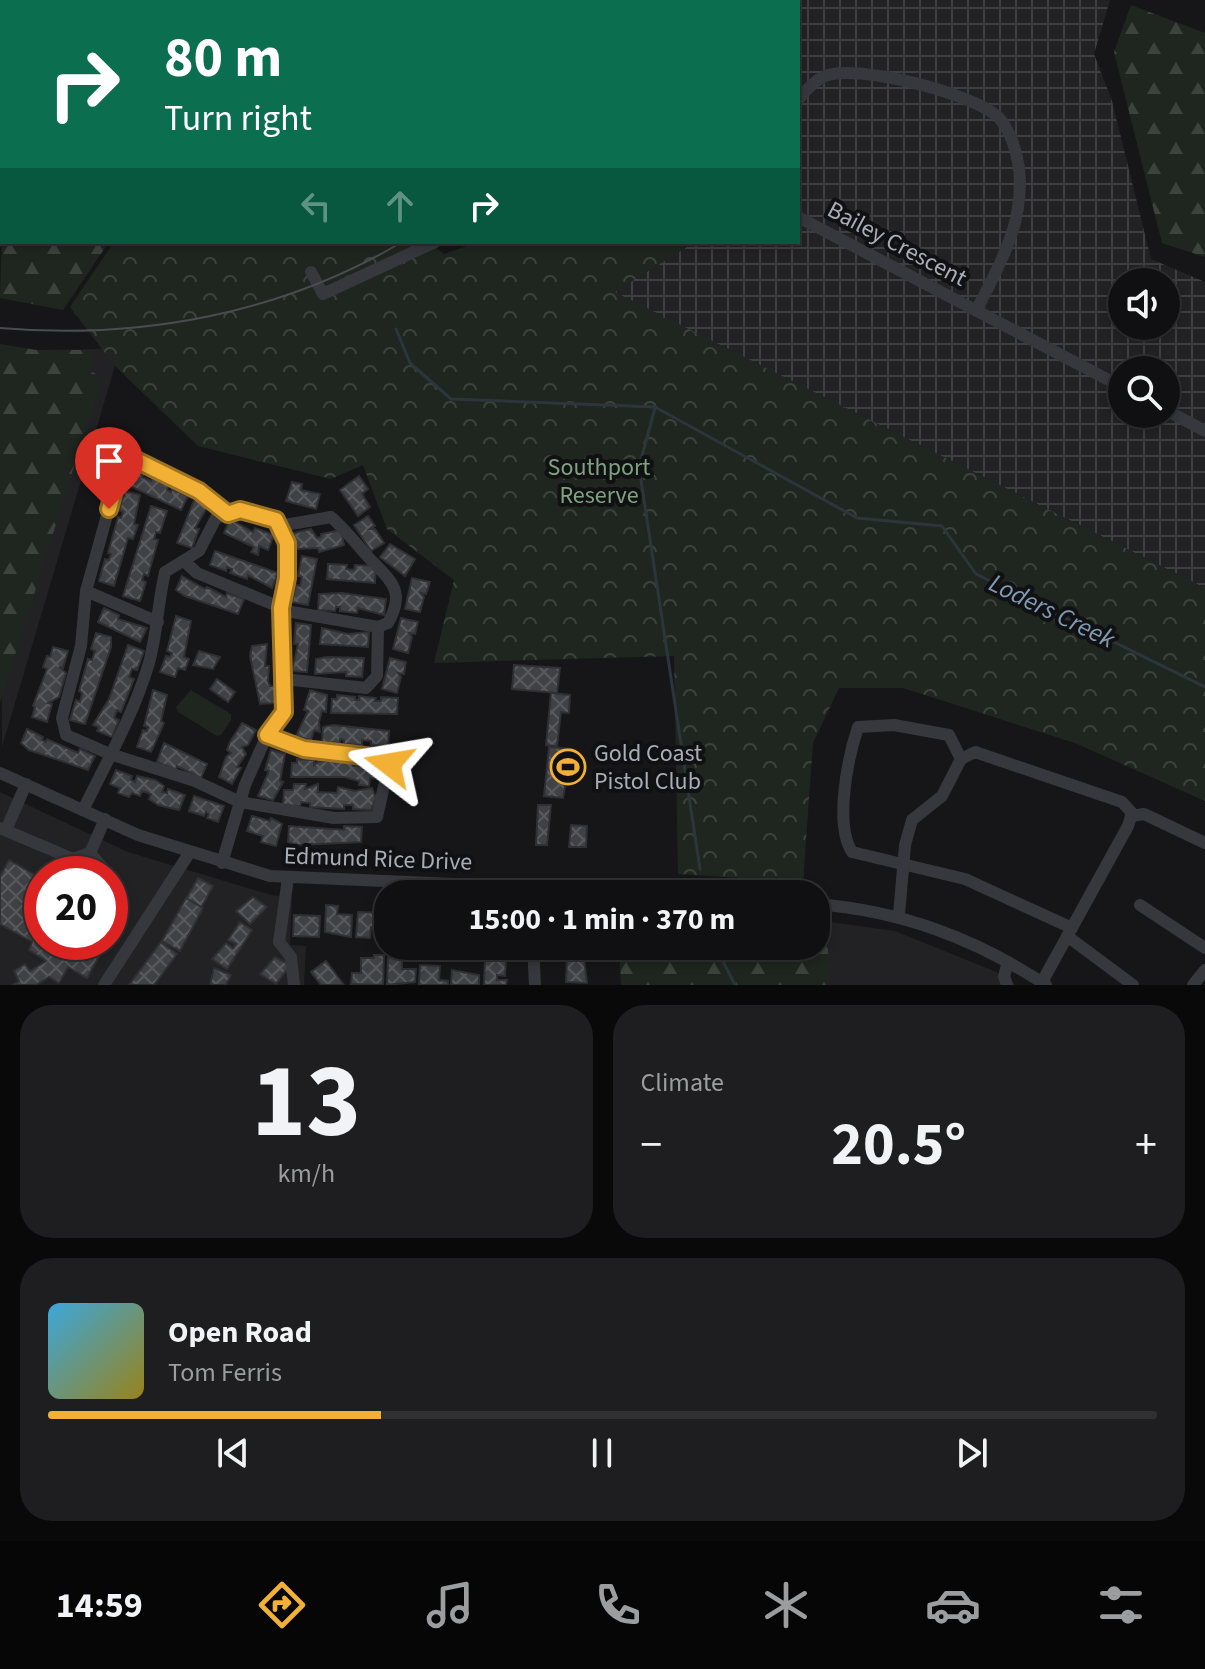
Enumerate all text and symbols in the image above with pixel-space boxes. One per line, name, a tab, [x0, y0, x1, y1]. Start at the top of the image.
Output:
text: 80 m	[164, 19, 282, 98]
icon: right	[32, 32, 136, 136]
text: Turn right	[164, 93, 312, 144]
icon: left	[294, 184, 338, 228]
icon: ahead	[378, 184, 422, 228]
icon: right	[462, 184, 506, 228]
street label: Bailey Crescent	[821, 192, 973, 296]
map controls	[1108, 268, 1180, 428]
button: sound	[1108, 268, 1180, 340]
button: search	[1108, 356, 1180, 428]
pin	[75, 427, 143, 509]
icon: arrive	[87, 439, 131, 483]
park label: Southport Reserve	[548, 450, 650, 513]
water label: Loders Creek	[983, 565, 1122, 658]
position arrow	[347, 722, 431, 806]
place label: Gold Coast Pistol Club	[594, 736, 702, 799]
sports icon: Gold Coast Pistol Club	[549, 748, 587, 786]
street label: Edmund Rice Drive	[283, 838, 473, 880]
speed limit sign: 20	[24, 856, 128, 960]
text: 15:00 · 1 min · 370 m	[469, 898, 735, 941]
text: 13	[251, 1029, 361, 1177]
text: Climate	[641, 1064, 724, 1101]
text: 20.5°	[831, 1103, 966, 1188]
text: −	[641, 1114, 662, 1177]
text: +	[1135, 1114, 1157, 1177]
text: km/h	[277, 1155, 335, 1192]
text: Open Road	[168, 1311, 312, 1354]
text: Tom Ferris	[168, 1354, 282, 1391]
icon: previous	[211, 1431, 255, 1475]
icon: pause	[580, 1431, 624, 1475]
icon: next	[950, 1431, 994, 1475]
icon: directions	[254, 1577, 310, 1633]
icon: music	[422, 1577, 478, 1633]
icon: phone	[590, 1577, 646, 1633]
icon: climate	[758, 1577, 814, 1633]
icon: car	[925, 1577, 981, 1633]
icon: filters	[1093, 1577, 1149, 1633]
text: 14:59	[56, 1580, 143, 1631]

